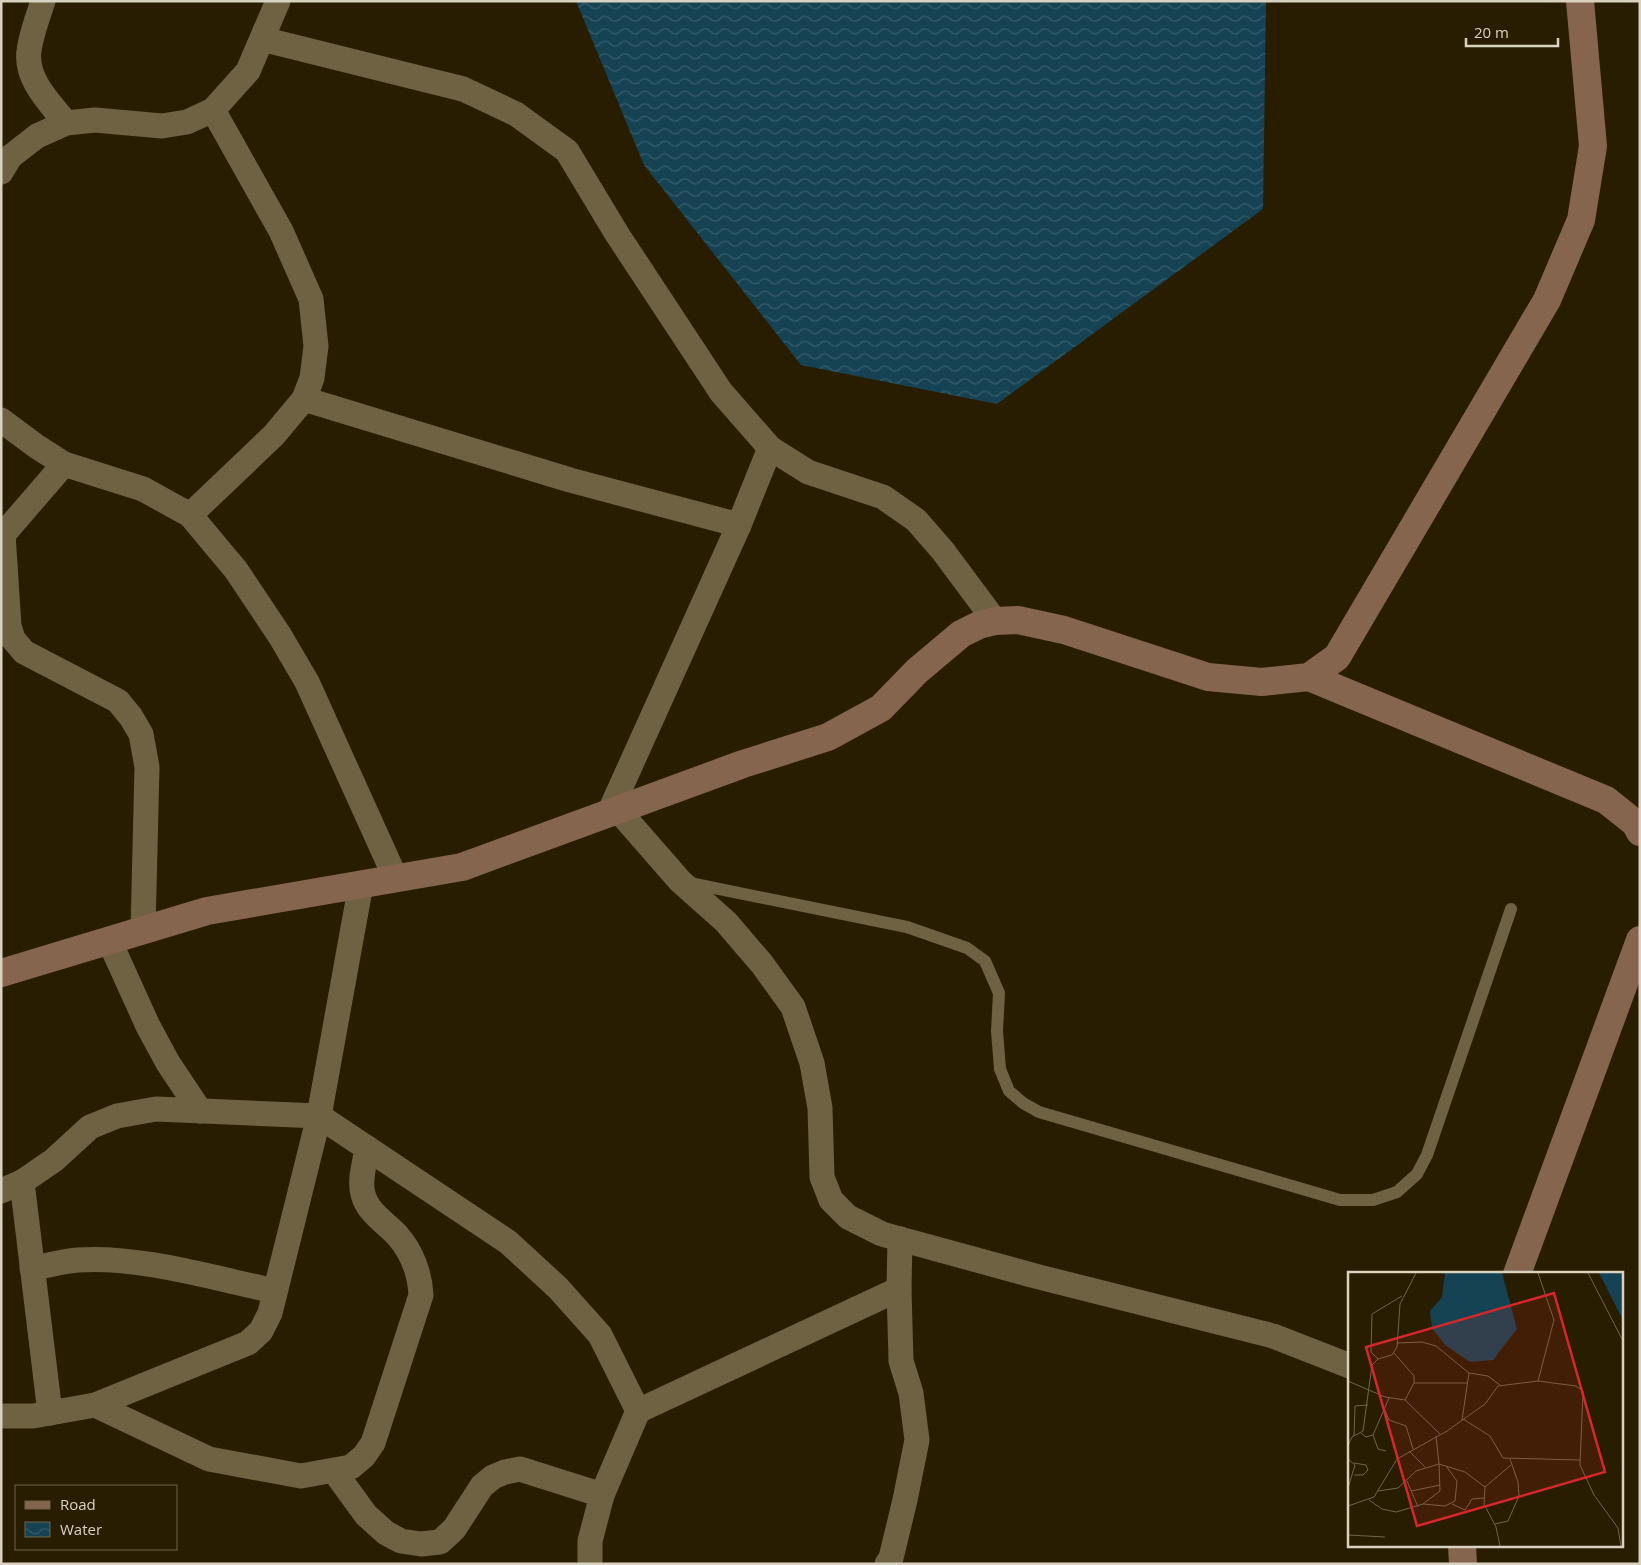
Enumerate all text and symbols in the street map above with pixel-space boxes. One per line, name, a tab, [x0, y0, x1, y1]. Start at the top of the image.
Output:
scale bar	[1466, 15, 1558, 47]
text: 20 m	[1474, 22, 1509, 42]
inset map	[1348, 1272, 1624, 1548]
legend	[15, 1485, 178, 1550]
text: Road	[60, 1494, 96, 1514]
text: Water	[60, 1519, 102, 1539]

